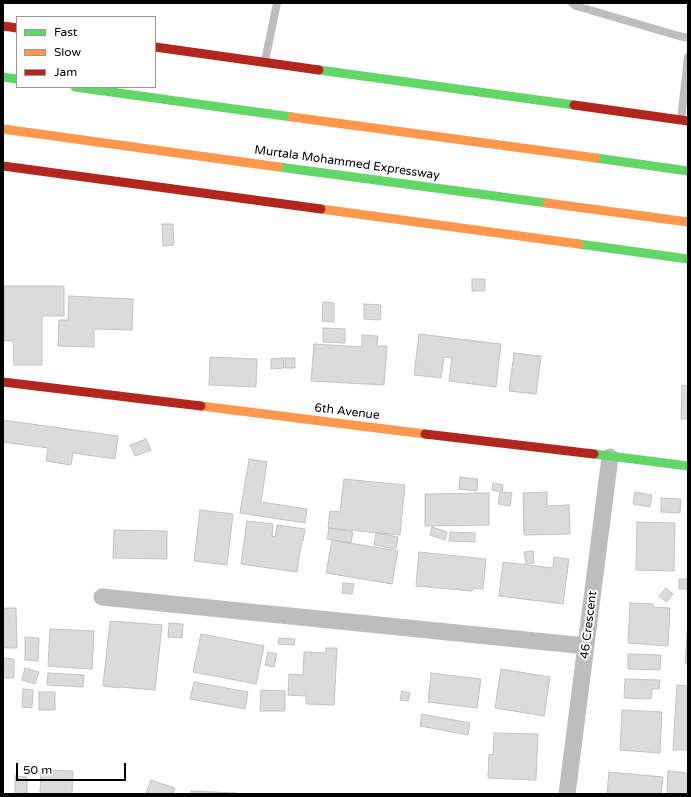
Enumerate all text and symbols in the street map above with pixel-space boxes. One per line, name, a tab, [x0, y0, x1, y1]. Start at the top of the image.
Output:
legend	[16, 16, 156, 88]
text: Fast	[54, 25, 77, 39]
text: Slow	[54, 45, 81, 59]
text: Jam	[54, 65, 77, 79]
street label: Murtala Mohammed Expressway	[254, 143, 440, 183]
street label: 6th Avenue	[314, 401, 380, 423]
street label: 46 Crescent	[578, 590, 600, 660]
scale bar	[18, 755, 128, 781]
text: 50 m	[23, 763, 52, 777]

